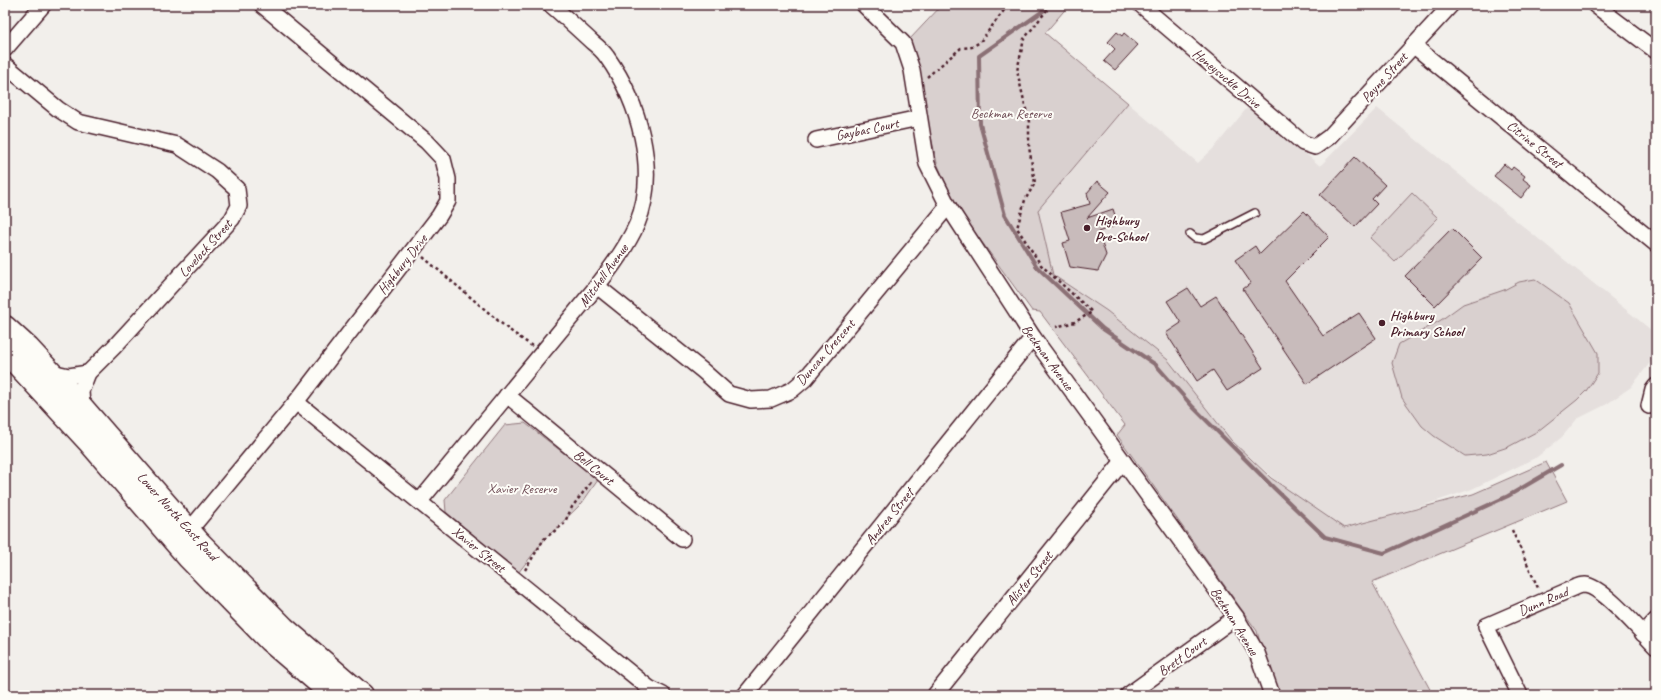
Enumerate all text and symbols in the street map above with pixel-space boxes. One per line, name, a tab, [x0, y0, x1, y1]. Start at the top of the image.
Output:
street label: Honeysuckle Drive	[1189, 45, 1265, 113]
street label: Payne Street	[1358, 48, 1412, 106]
park label: Beckman Reserve	[971, 105, 1053, 122]
street label: Gaybas Court	[834, 114, 901, 144]
street label: Citrine Street	[1504, 117, 1568, 173]
place label: Highbury Pre-School	[1095, 212, 1149, 245]
street label: Lovelock Street	[175, 215, 236, 281]
marker: Highbury Pre-School	[1082, 223, 1092, 233]
street label: Highbury Drive	[374, 230, 432, 298]
street label: Mitchell Avenue	[575, 239, 633, 310]
place label: Highbury Primary School	[1390, 307, 1467, 340]
street label: Duncan Crescent	[792, 315, 859, 389]
marker: Highbury Primary School	[1377, 318, 1387, 328]
street label: Beckman Avenue	[1018, 321, 1078, 395]
street label: Bell Court	[570, 446, 618, 490]
street label: Lower North East Road	[133, 469, 223, 566]
park label: Xavier Reserve	[488, 480, 558, 497]
street label: Andrea Street	[861, 483, 919, 548]
street label: Xavier Street	[449, 523, 510, 577]
street label: Alister Street	[1002, 547, 1057, 609]
street label: Dunn Road	[1516, 582, 1573, 620]
street label: Beckman Avenue	[1207, 584, 1263, 660]
street label: Brett Court	[1155, 632, 1211, 680]

